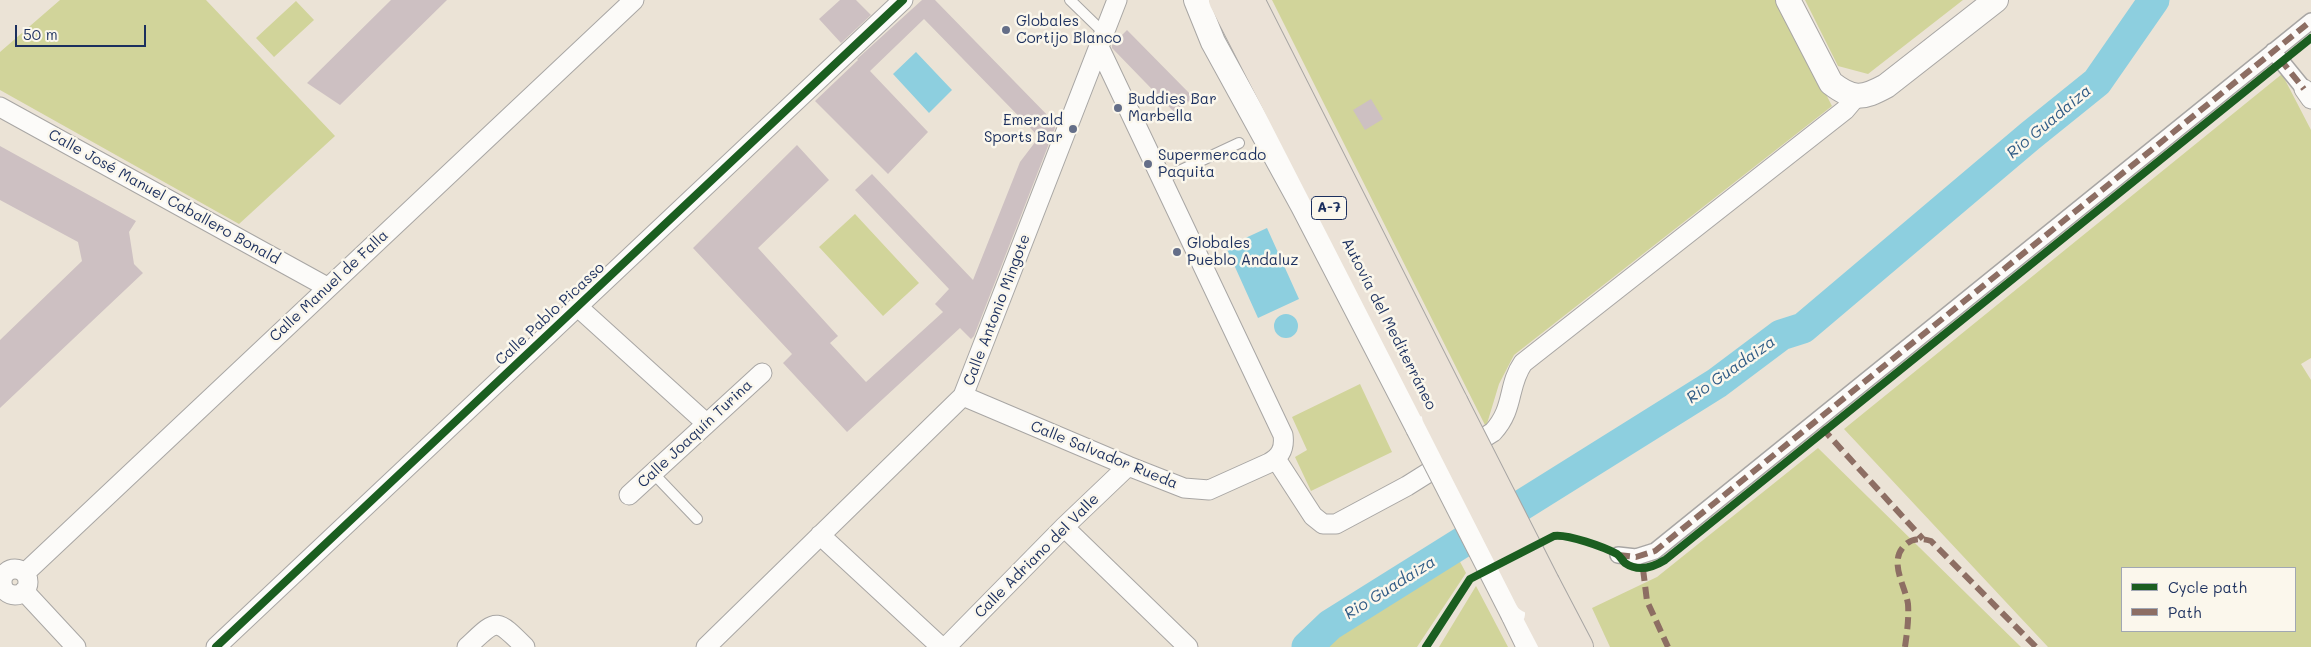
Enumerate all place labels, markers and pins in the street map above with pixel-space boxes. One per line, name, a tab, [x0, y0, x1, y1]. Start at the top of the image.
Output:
place label: Globales Cortijo Blanco	[1016, 12, 1122, 47]
marker: Globales Cortijo Blanco	[1000, 24, 1012, 36]
place label: Buddies Bar Marbella	[1128, 90, 1217, 125]
marker: Buddies Bar Marbella	[1112, 102, 1124, 114]
place label: Emerald Sports Bar	[984, 111, 1063, 146]
marker: Emerald Sports Bar	[1067, 123, 1079, 135]
place label: Supermercado Paquita	[1158, 146, 1266, 181]
marker: Supermercado Paquita	[1142, 158, 1154, 170]
place label: Globales Pueblo Andaluz	[1187, 234, 1299, 269]
marker: Globales Pueblo Andaluz	[1171, 246, 1183, 258]

